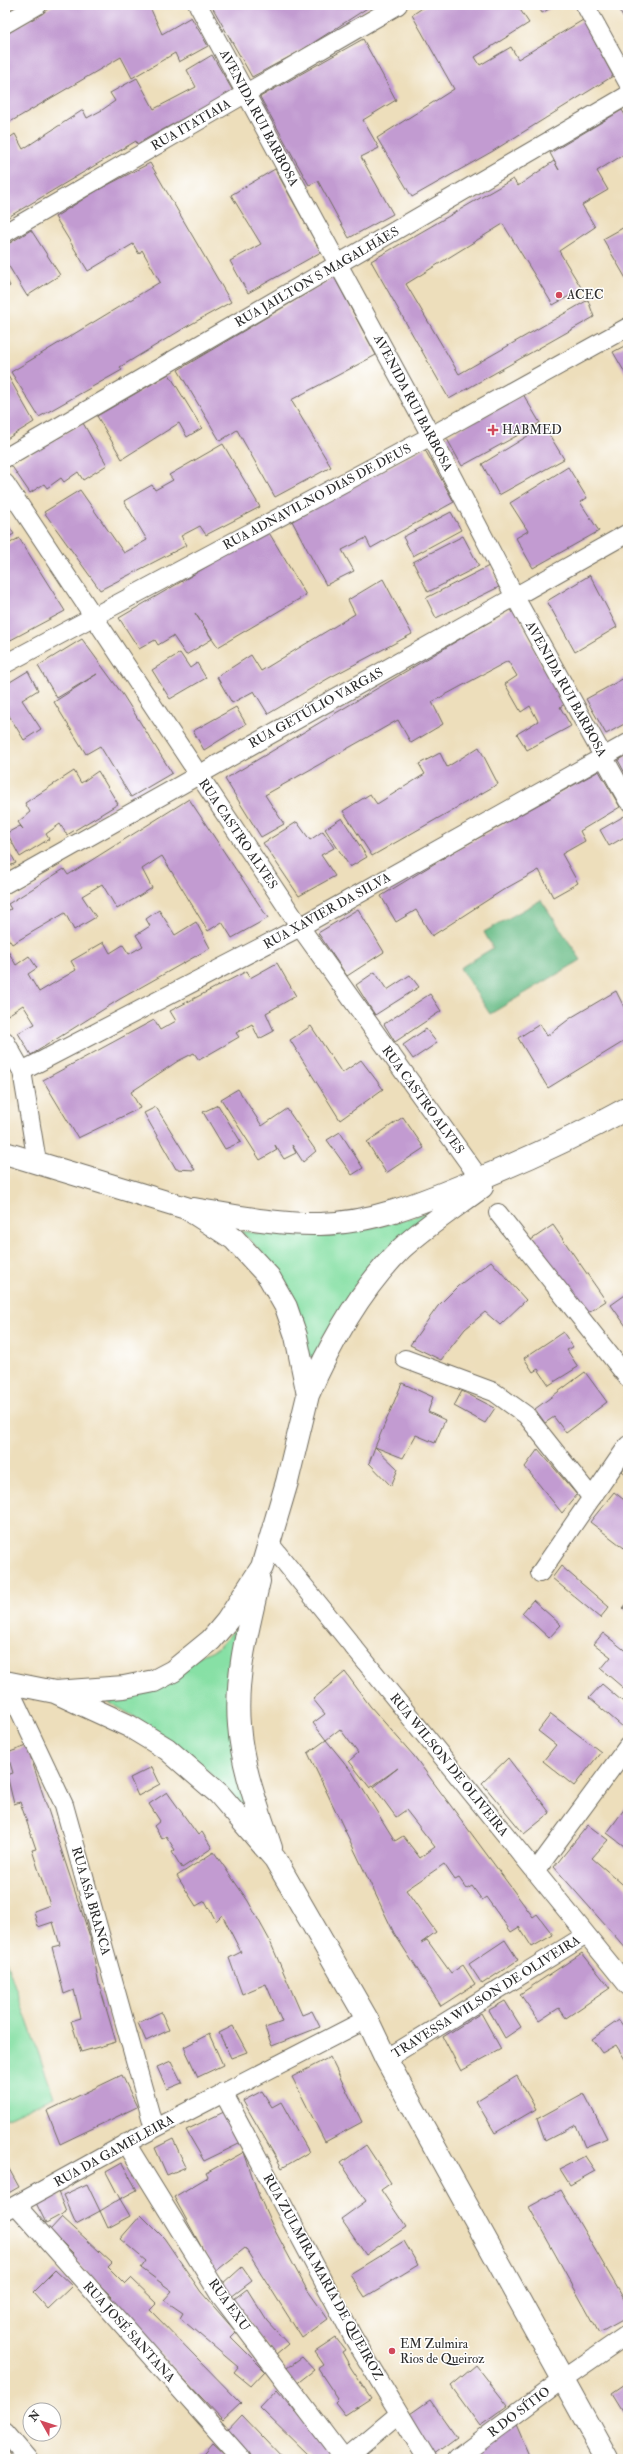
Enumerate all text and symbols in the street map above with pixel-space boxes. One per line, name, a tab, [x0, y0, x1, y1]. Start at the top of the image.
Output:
street label: AVENIDA RUI BARBOSA	[216, 46, 302, 190]
street label: RUA ITATIAIA	[148, 95, 234, 154]
street label: RUA JAILTON S MAGALHÃES	[232, 222, 402, 331]
place label: ACEC	[566, 287, 604, 303]
marker: ACEC	[554, 290, 564, 300]
street label: AVENIDA RUI BARBOSA	[370, 331, 456, 475]
place label: HABMED	[502, 422, 562, 438]
marker: HABMED	[487, 424, 499, 436]
street label: RUA ADNAVILNO DIAS DE DEUS	[220, 440, 414, 554]
street label: AVENIDA RUI BARBOSA	[521, 617, 610, 760]
street label: RUA GETÚLIO VARGAS	[245, 663, 386, 752]
street label: RUA CASTRO ALVES	[195, 776, 281, 892]
street label: RUA XAVIER DA SILVA	[261, 869, 394, 953]
street label: RUA CASTRO ALVES	[378, 1043, 468, 1157]
street label: RUA WILSON DE OLIVEIRA	[386, 1690, 512, 1840]
street label: RUA ASA BRANCA	[68, 1845, 114, 1958]
street label: TRAVESSA WILSON DE OLIVEIRA	[389, 1932, 584, 2062]
street label: RUA DA GAMELEIRA	[51, 2111, 177, 2191]
street label: RUA ZULMIRA MARIA DE QUEIROZ	[259, 2171, 387, 2383]
street label: RUA EXU	[205, 2276, 253, 2334]
street label: RUA JOSÉ SANTANA	[80, 2278, 180, 2386]
place label: EM Zulmira Rios de Queiroz	[400, 2336, 485, 2367]
marker: EM Zulmira Rios de Queiroz	[387, 2346, 397, 2356]
street label: R DO SÍTIO	[484, 2383, 553, 2441]
north arrow	[22, 2402, 62, 2442]
text: N	[26, 2407, 43, 2425]

